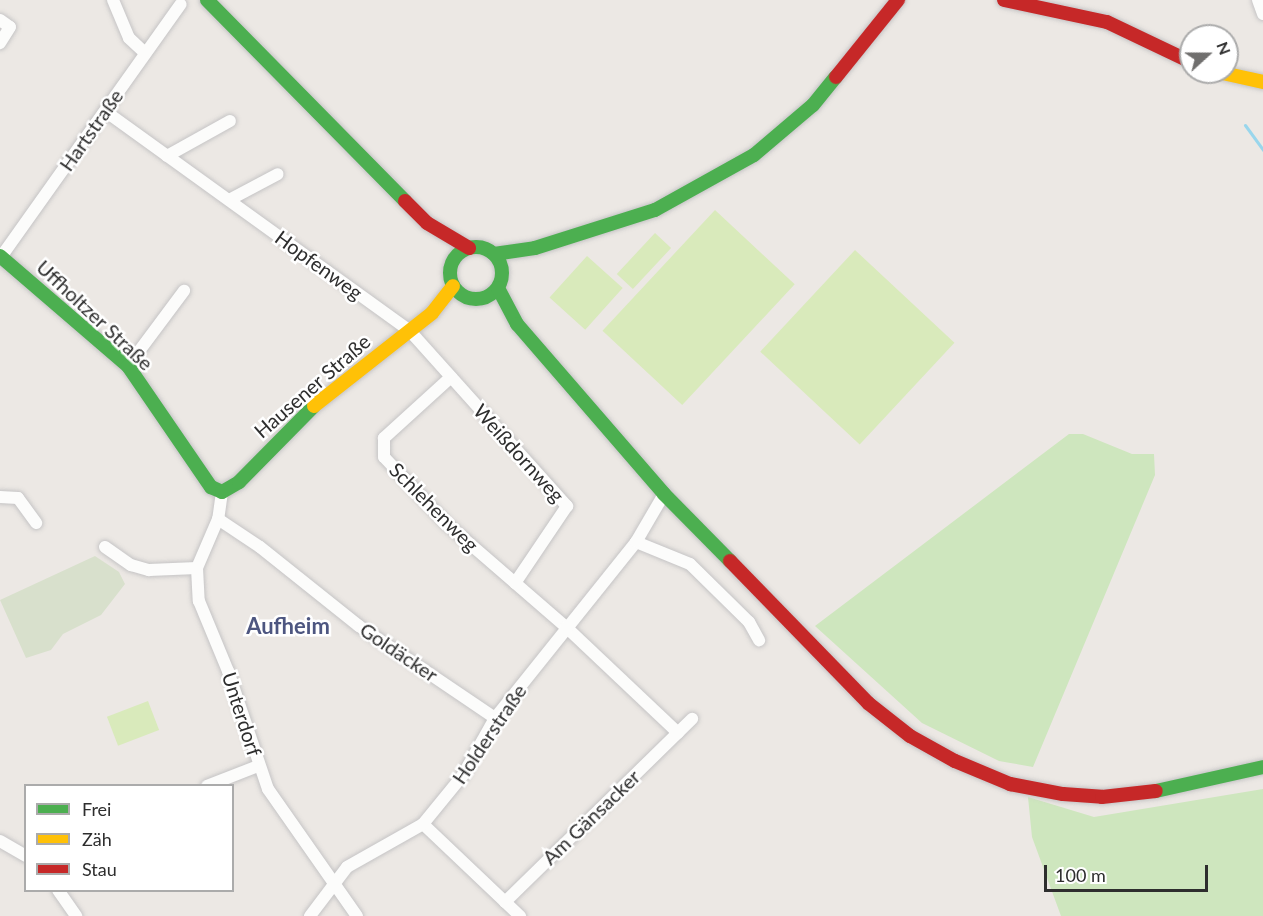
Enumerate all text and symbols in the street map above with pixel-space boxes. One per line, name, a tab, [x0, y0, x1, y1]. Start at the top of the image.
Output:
north arrow	[1179, 24, 1239, 84]
text: N	[1213, 39, 1235, 57]
street label: Hartstraße	[54, 84, 128, 176]
street label: Hopfenweg	[271, 225, 367, 305]
street label: Uffholtzer Straße	[32, 255, 158, 375]
street label: Hausener Straße	[249, 329, 375, 443]
street label: Weißdornweg	[469, 399, 569, 507]
street label: Schlehenweg	[384, 457, 484, 557]
district label: Aufheim	[246, 613, 330, 639]
street label: Goldäcker	[356, 617, 442, 687]
street label: Unterdorf	[217, 669, 267, 759]
street label: Holderstraße	[447, 680, 531, 788]
street label: Am Gänsacker	[537, 765, 645, 869]
legend	[24, 784, 234, 892]
text: Frei	[82, 798, 111, 820]
text: Zäh	[82, 828, 112, 850]
scale bar	[1047, 853, 1210, 891]
text: Stau	[82, 858, 117, 880]
text: 100 m	[1055, 864, 1106, 886]

